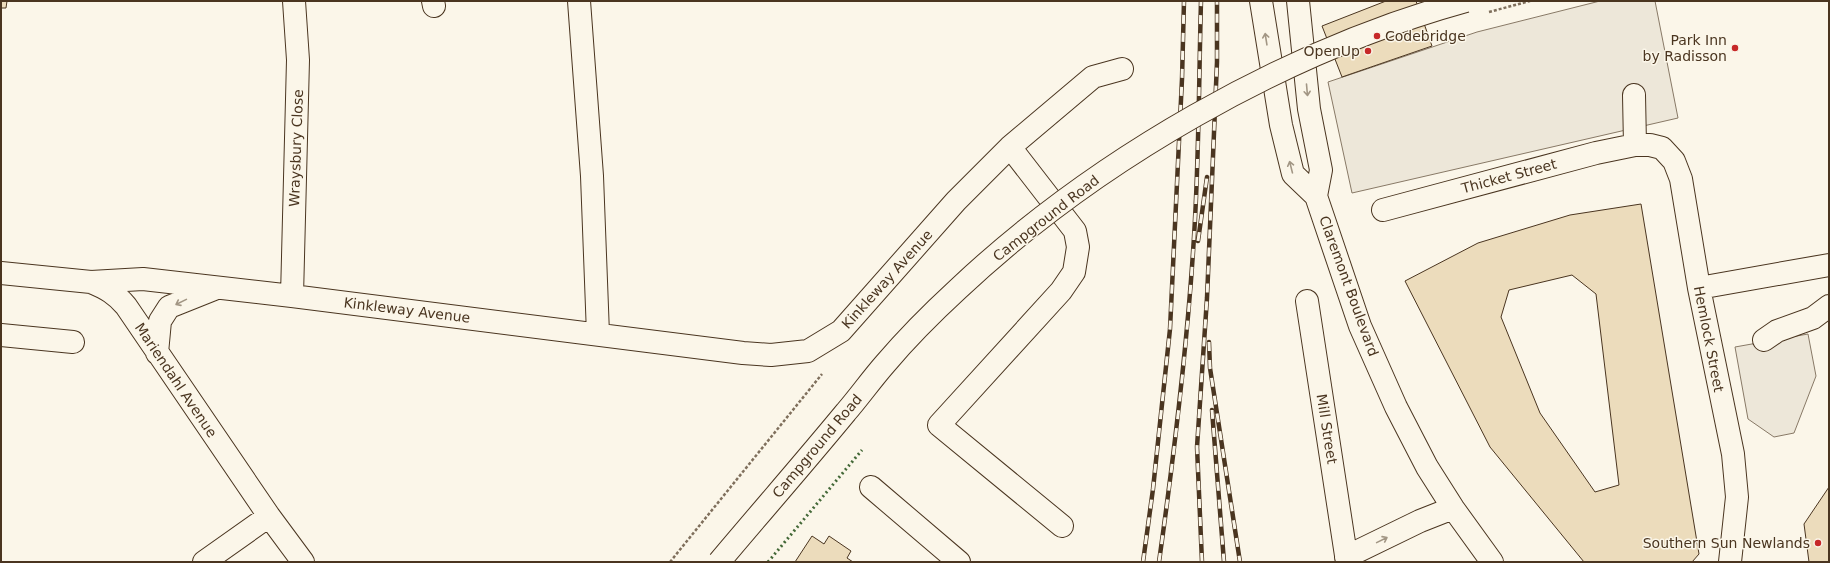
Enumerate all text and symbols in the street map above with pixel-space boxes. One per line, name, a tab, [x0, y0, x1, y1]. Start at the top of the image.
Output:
place label: Codebridge	[1385, 28, 1466, 44]
marker: Codebridge	[1372, 31, 1382, 41]
place label: Park Inn by Radisson	[1643, 32, 1727, 64]
one-way arrow	[1262, 33, 1270, 46]
place label: OpenUp	[1303, 43, 1360, 59]
marker: Park Inn by Radisson	[1730, 43, 1740, 53]
marker: OpenUp	[1363, 46, 1373, 56]
one-way arrow	[1303, 83, 1310, 96]
street label: Wraysbury Close	[286, 89, 306, 207]
street label: Thicket Street	[1459, 155, 1559, 197]
one-way arrow	[1287, 161, 1295, 174]
street label: Campground Road	[990, 172, 1102, 264]
street label: Claremont Boulevard	[1316, 214, 1382, 358]
street label: Kinkleway Avenue	[838, 226, 936, 332]
street label: Hemlock Street	[1691, 284, 1727, 394]
street label: Kinkleway Avenue	[343, 294, 471, 326]
one-way arrow	[175, 299, 187, 306]
street label: Mariendahl Avenue	[132, 320, 220, 440]
street label: Campground Road	[769, 391, 865, 501]
street label: Mill Street	[1314, 393, 1341, 466]
place label: Southern Sun Newlands	[1643, 535, 1810, 551]
one-way arrow	[1375, 536, 1387, 543]
marker: Southern Sun Newlands	[1813, 538, 1823, 548]

